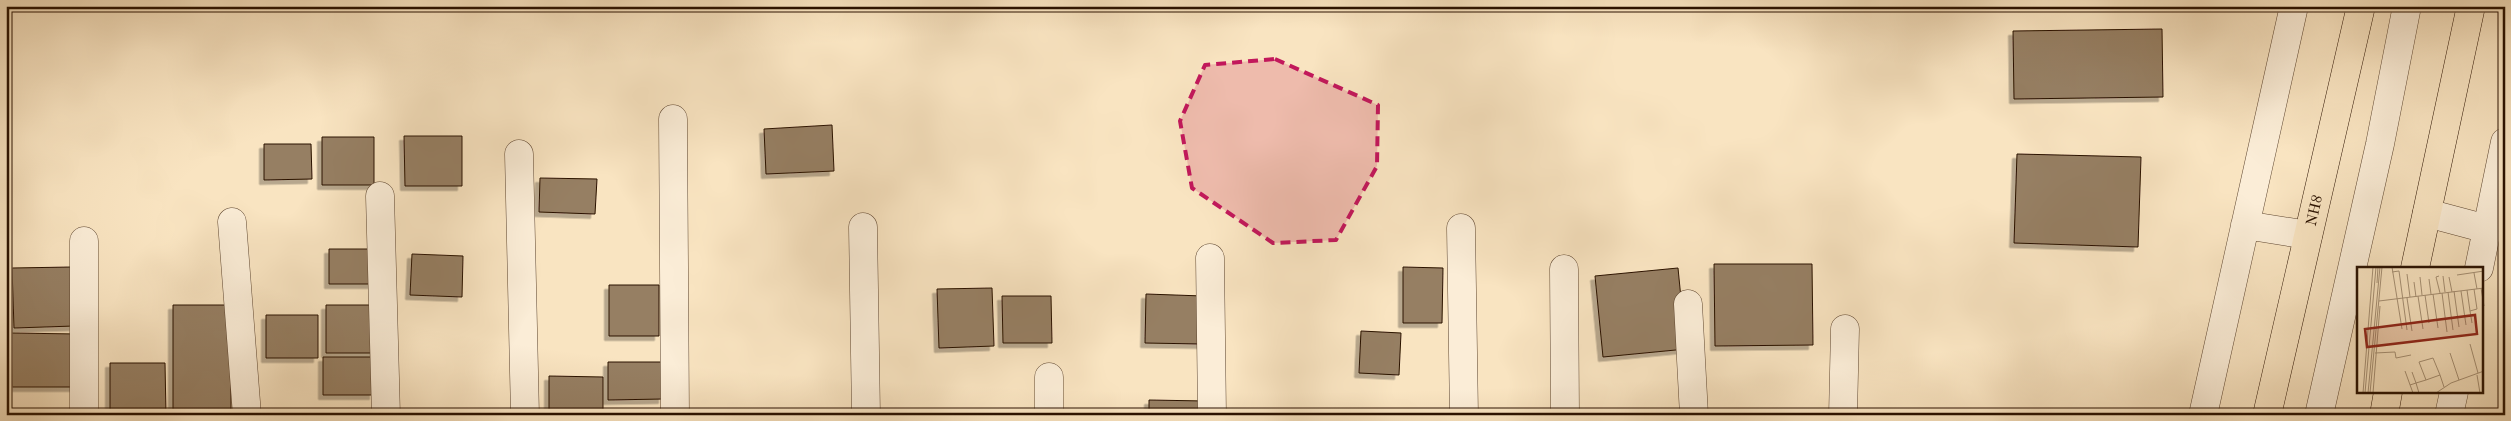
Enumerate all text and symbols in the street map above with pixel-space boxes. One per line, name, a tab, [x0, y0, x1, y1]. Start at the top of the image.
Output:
street label: NH8	[2302, 193, 2326, 227]
inset map	[2357, 267, 2484, 394]

